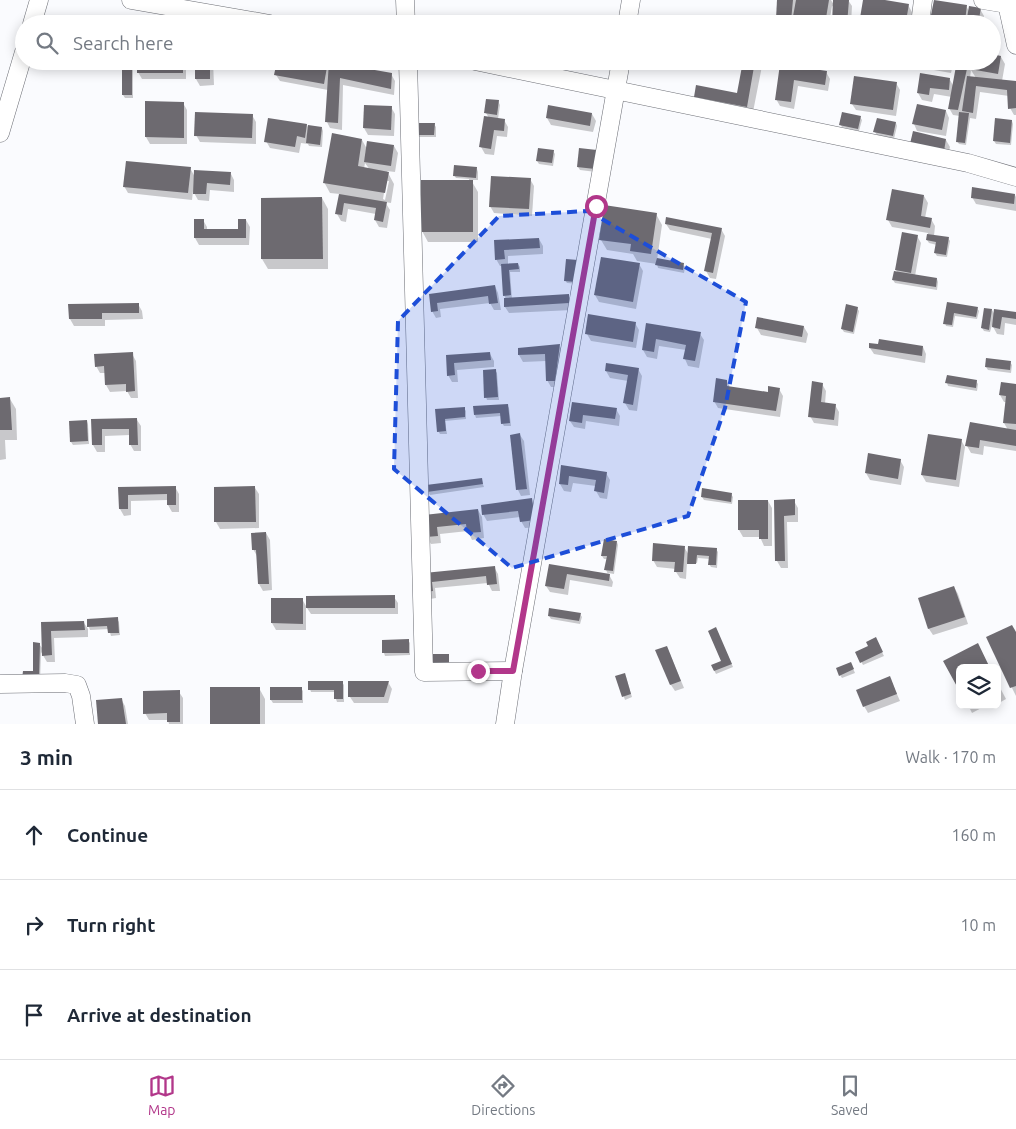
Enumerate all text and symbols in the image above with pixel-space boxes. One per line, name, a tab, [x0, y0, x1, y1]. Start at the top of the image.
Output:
search box	[15, 15, 1001, 70]
icon: search	[33, 29, 61, 57]
text: Search here	[73, 32, 173, 54]
route start	[585, 195, 608, 218]
route end	[467, 660, 490, 683]
map controls	[956, 664, 1001, 709]
button: layers	[956, 664, 1001, 709]
text: 3 min	[20, 745, 73, 769]
text: Walk · 170 m	[905, 748, 996, 766]
icon: ahead	[20, 821, 48, 849]
text: Continue	[67, 824, 148, 846]
text: 160 m	[951, 826, 996, 844]
icon: right	[20, 911, 48, 939]
text: Turn right	[67, 914, 155, 936]
text: 10 m	[960, 916, 996, 934]
icon: arrive	[20, 1001, 48, 1029]
text: Arrive at destination	[67, 1004, 252, 1026]
tab: Map	[148, 1072, 176, 1118]
tab: Directions	[471, 1072, 535, 1118]
tab: Saved	[831, 1072, 868, 1118]

